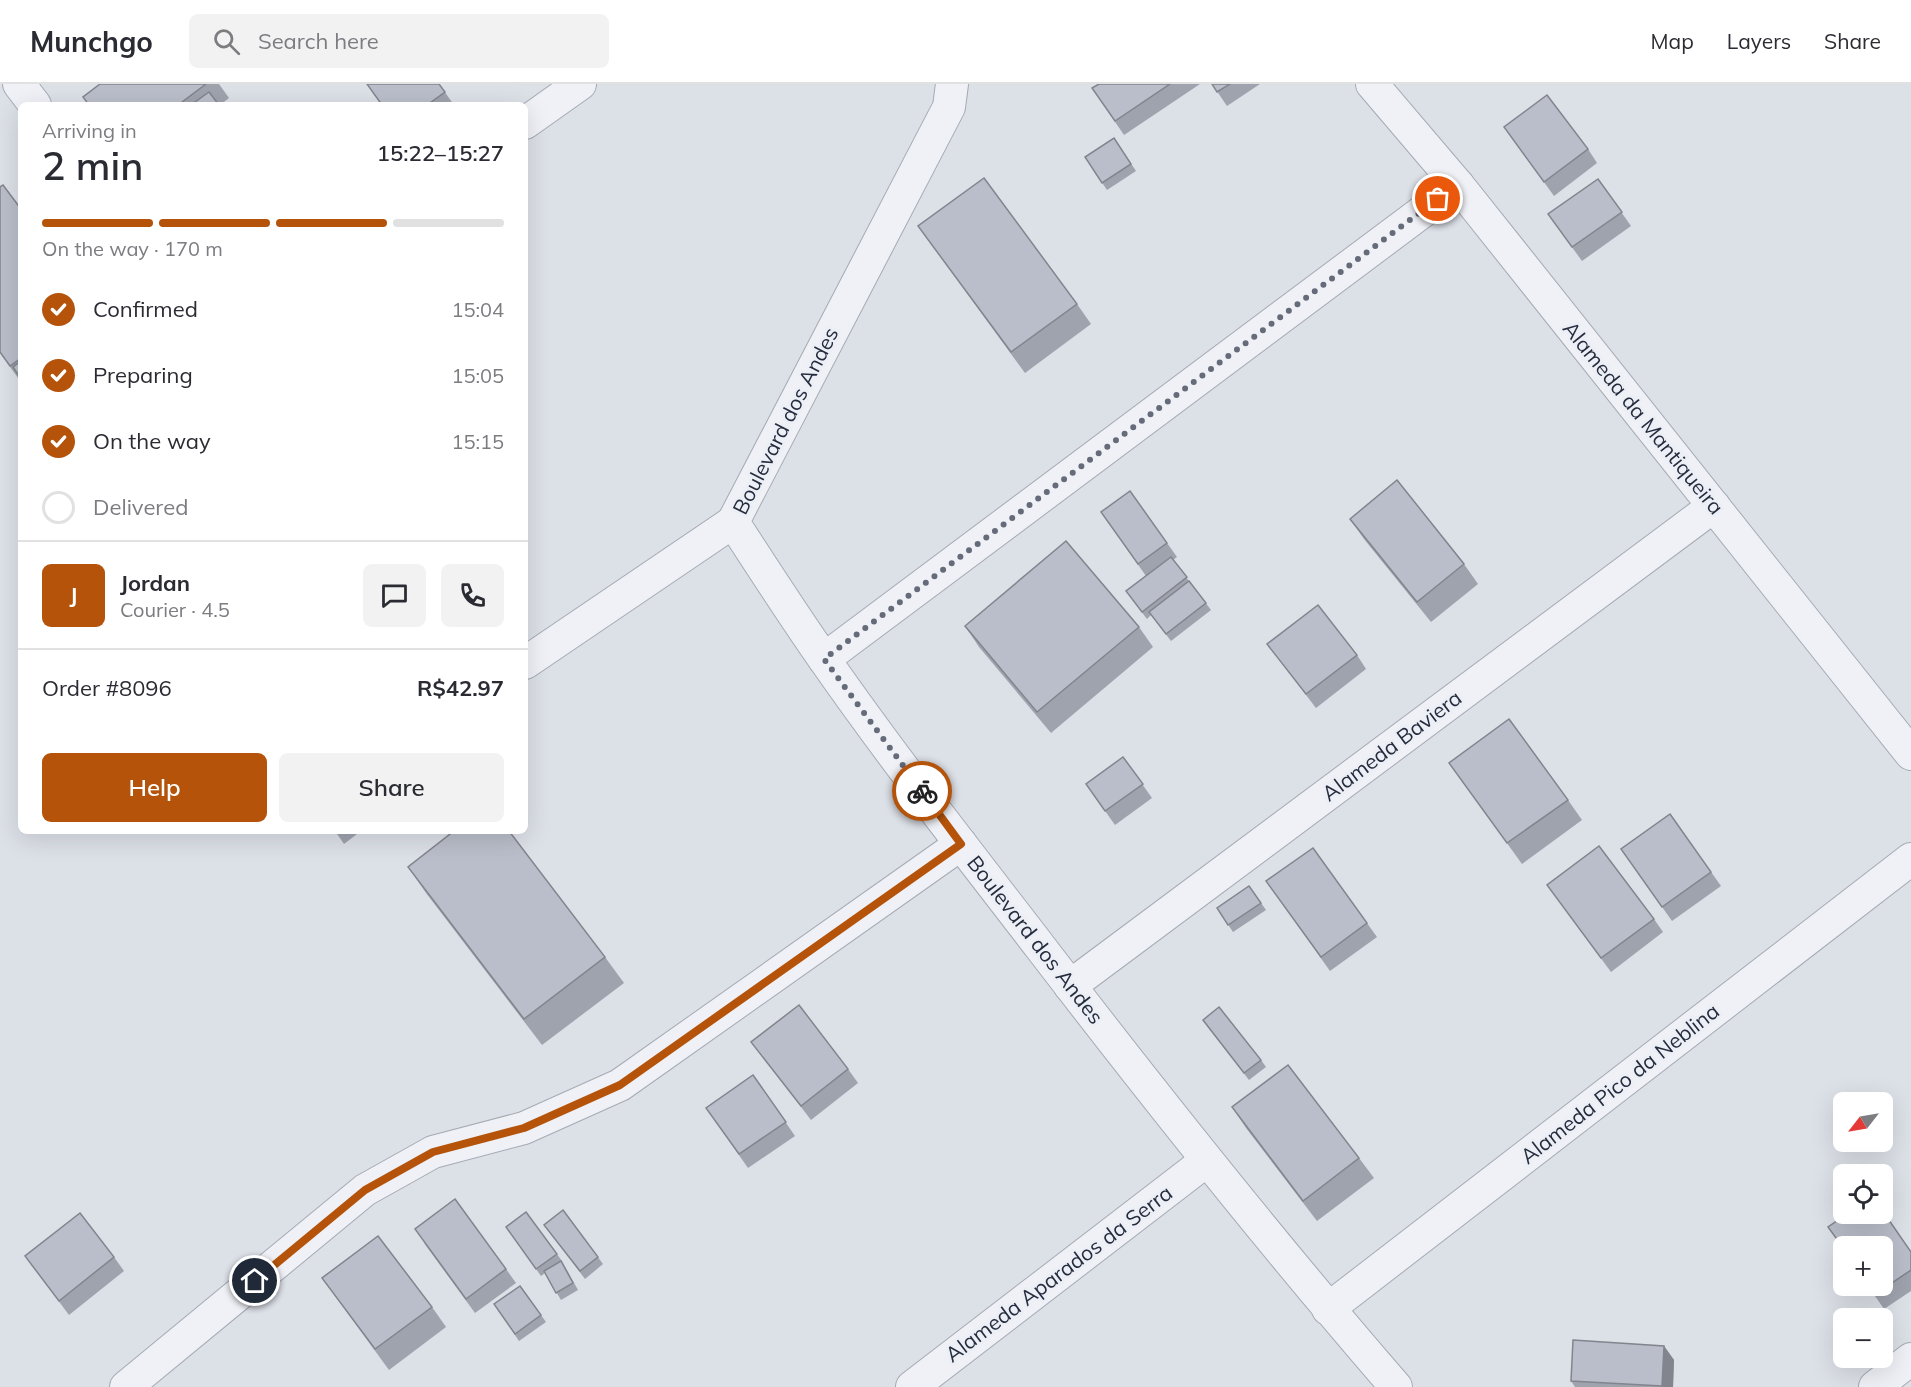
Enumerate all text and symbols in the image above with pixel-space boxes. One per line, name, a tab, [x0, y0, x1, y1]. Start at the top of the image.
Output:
search box	[189, 14, 609, 68]
text: Munchgo	[30, 24, 153, 59]
icon: search	[210, 25, 243, 58]
text: Search here	[258, 27, 379, 55]
text: Map	[1651, 28, 1694, 54]
text: Layers	[1727, 28, 1791, 54]
text: Share	[1824, 28, 1881, 54]
text: Arriving in	[42, 118, 137, 143]
text: 15:22–15:27	[377, 139, 504, 167]
text: 2 min	[42, 141, 143, 190]
pin	[1412, 173, 1463, 224]
icon: bag	[1421, 182, 1454, 215]
text: On the way · 170 m	[42, 236, 223, 261]
icon: check	[42, 293, 75, 326]
text: Confirmed	[93, 295, 198, 323]
text: 15:04	[451, 297, 504, 322]
street label: Alameda da Mantiqueira	[1558, 316, 1730, 519]
street label: Boulevard dos Andes	[727, 323, 844, 518]
icon: check	[42, 359, 75, 392]
text: Preparing	[93, 361, 193, 389]
text: 15:05	[451, 363, 504, 388]
icon: check	[42, 425, 75, 458]
text: On the way	[93, 427, 211, 455]
text: 15:15	[451, 429, 504, 454]
text: Delivered	[93, 493, 188, 521]
button: chat	[363, 564, 426, 627]
button: phone	[441, 564, 504, 627]
text: Jordan	[120, 569, 190, 597]
text: J	[70, 581, 77, 609]
text: Courier · 4.5	[120, 597, 230, 622]
text: Order #8096	[42, 674, 172, 702]
text: R$42.97	[417, 674, 504, 702]
street label: Alameda Baviera	[1316, 684, 1466, 806]
button: Help	[42, 753, 267, 822]
button: Share	[279, 753, 504, 822]
courier	[892, 761, 952, 821]
icon: bike	[906, 775, 939, 808]
street label: Boulevard dos Andes	[962, 850, 1110, 1029]
street label: Alameda Pico da Neblina	[1515, 997, 1724, 1169]
north arrow	[1833, 1092, 1893, 1152]
map controls	[1833, 1092, 1893, 1368]
button: locate	[1833, 1164, 1893, 1224]
street label: Alameda Aparados da Serra	[940, 1179, 1177, 1367]
button: +	[1833, 1236, 1893, 1296]
pin	[229, 1255, 280, 1306]
icon: home	[238, 1264, 271, 1297]
button: −	[1833, 1308, 1893, 1368]

